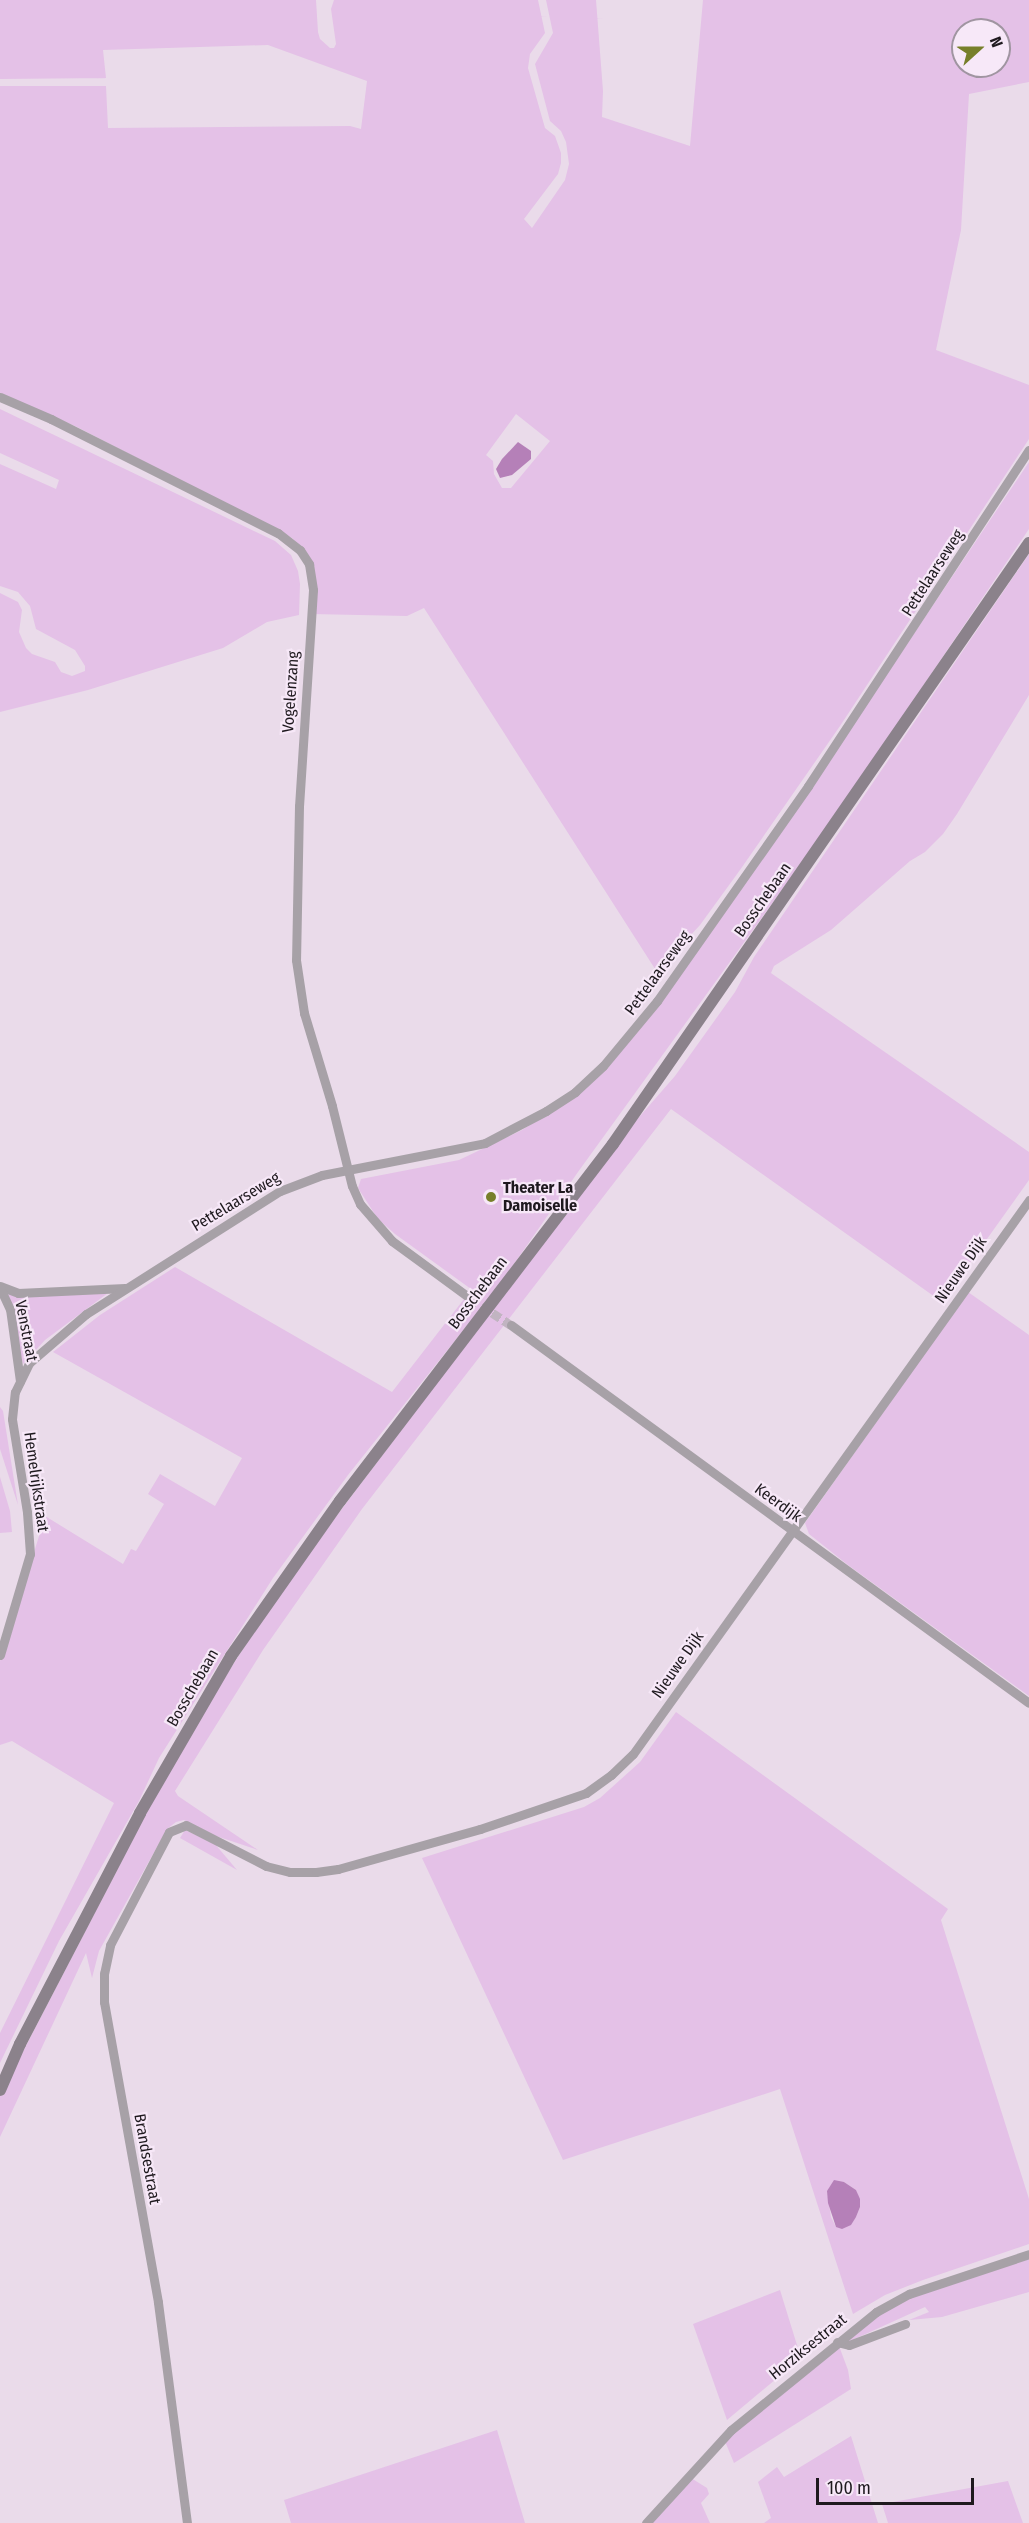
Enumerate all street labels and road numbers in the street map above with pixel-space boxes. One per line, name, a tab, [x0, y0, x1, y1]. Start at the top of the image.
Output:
street label: Pettelaarseweg	[898, 526, 968, 620]
street label: Vogelenzang	[279, 651, 303, 733]
street label: Bosschebaan	[730, 859, 796, 941]
street label: Pettelaarseweg	[621, 927, 695, 1019]
street label: Pettelaarseweg	[188, 1168, 284, 1236]
street label: Nieuwe Dijk	[931, 1233, 991, 1307]
street label: Bosschebaan	[444, 1253, 512, 1333]
street label: Venstraat	[11, 1299, 41, 1363]
street label: Hemelrijkstraat	[19, 1431, 53, 1533]
street label: Keerdijk	[751, 1480, 805, 1526]
street label: Nieuwe Dijk	[648, 1628, 708, 1702]
street label: Bosschebaan	[163, 1646, 223, 1730]
street label: Brandsestraat	[130, 2112, 164, 2206]
street label: Horziksestraat	[765, 2310, 851, 2384]

